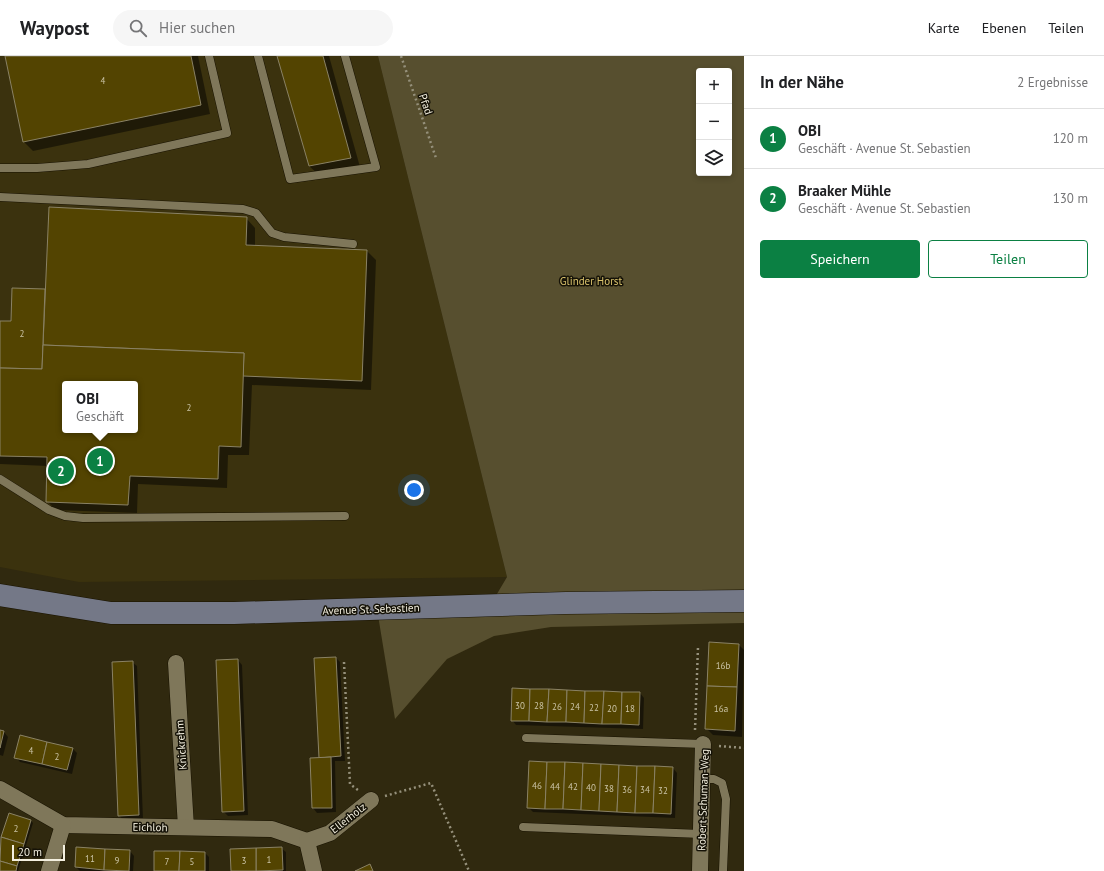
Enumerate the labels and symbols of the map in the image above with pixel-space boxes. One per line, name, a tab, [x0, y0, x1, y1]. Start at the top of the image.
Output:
house number: 4	[101, 75, 106, 86]
street label: Pfad	[416, 92, 436, 116]
park label: Glinder Horst	[560, 274, 623, 288]
house number: 2	[20, 328, 25, 339]
house number: 2	[187, 402, 192, 413]
pin: 1	[87, 446, 113, 476]
pin: 2	[48, 456, 74, 486]
your location	[404, 480, 424, 500]
street label: Avenue St. Sebastien	[322, 600, 420, 618]
house number: 16b	[716, 660, 730, 671]
house number: 30	[515, 700, 525, 711]
house number: 28	[534, 700, 544, 711]
house number: 26	[552, 701, 562, 712]
house number: 24	[570, 701, 580, 712]
house number: 22	[589, 702, 599, 713]
house number: 20	[607, 703, 617, 714]
house number: 18	[625, 703, 635, 714]
house number: 16a	[714, 703, 728, 714]
street label: Knickrehm	[172, 720, 190, 770]
house number: 4	[29, 745, 34, 756]
street label: Robert-Schuman-Weg	[694, 749, 712, 851]
house number: 2	[55, 751, 60, 762]
house number: 46	[532, 780, 542, 791]
house number: 44	[550, 781, 560, 792]
house number: 42	[568, 781, 578, 792]
house number: 40	[586, 782, 596, 793]
house number: 38	[604, 783, 614, 794]
house number: 36	[622, 784, 632, 795]
house number: 34	[640, 784, 650, 795]
house number: 32	[658, 785, 668, 796]
street label: Ellerholz	[327, 800, 369, 836]
street label: Eichloh	[132, 820, 168, 834]
house number: 2	[14, 823, 19, 834]
scale bar	[12, 843, 65, 862]
house number: 11	[85, 853, 95, 864]
house number: 1	[267, 854, 272, 865]
house number: 9	[115, 855, 120, 866]
house number: 3	[242, 855, 247, 866]
house number: 7	[165, 856, 170, 867]
house number: 5	[190, 856, 195, 867]

